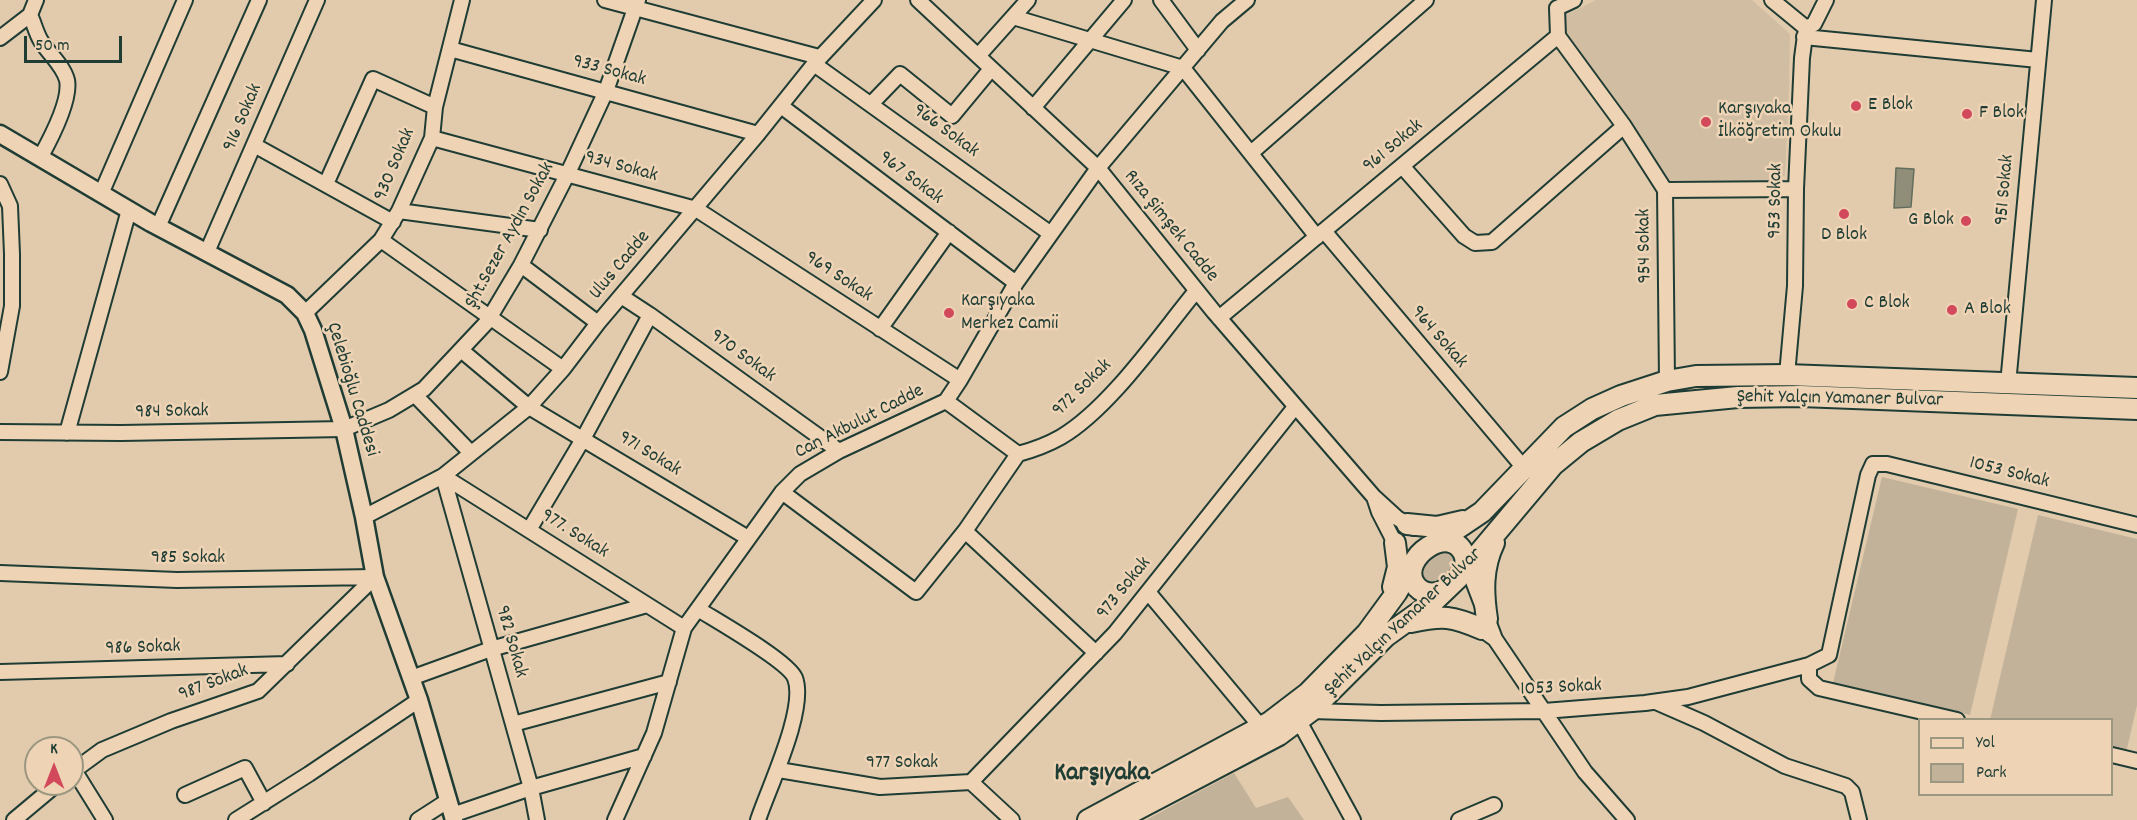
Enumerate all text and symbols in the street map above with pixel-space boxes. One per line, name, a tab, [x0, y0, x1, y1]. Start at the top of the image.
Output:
scale bar	[27, 24, 124, 62]
text: 50 m	[35, 34, 70, 59]
street label: 933 Sokak	[570, 51, 648, 93]
street label: 916 Sokak	[219, 80, 269, 156]
place label: E Blok	[1868, 94, 1913, 118]
place label: Karşıyaka İlköğretim Okulu	[1718, 98, 1841, 145]
marker: E Blok	[1849, 99, 1863, 113]
street label: 966 Sokak	[907, 100, 983, 164]
place label: F Blok	[1979, 102, 2024, 126]
marker: F Blok	[1960, 107, 1974, 121]
street label: 961 Sokak	[1359, 115, 1429, 179]
marker: Karşıyaka İlköğretim Okulu	[1699, 115, 1713, 129]
street label: 930 Sokak	[370, 125, 422, 205]
street label: 934 Sokak	[582, 147, 660, 189]
street label: 967 Sokak	[873, 147, 947, 211]
street label: 951 Sokak	[1991, 154, 2021, 226]
street label: Şht.Sezer Aydın Sokak	[461, 159, 561, 313]
street label: 953 Sokak	[1764, 163, 1790, 239]
street label: Rıza Şimşek Cadde	[1117, 166, 1223, 288]
marker: D Blok	[1837, 207, 1851, 221]
street label: 954 Sokak	[1633, 208, 1659, 284]
place label: G Blok	[1908, 209, 1954, 233]
marker: G Blok	[1959, 214, 1973, 228]
place label: D Blok	[1821, 224, 1867, 248]
street label: Ulus Cadde	[585, 227, 657, 305]
street label: 969 Sokak	[800, 247, 876, 309]
place label: Karşıyaka Merkez Camii	[961, 290, 1058, 337]
place label: C Blok	[1864, 292, 1910, 316]
marker: C Blok	[1845, 297, 1859, 311]
place label: A Blok	[1964, 298, 2011, 322]
street label: 964 Sokak	[1404, 302, 1472, 374]
marker: A Blok	[1945, 303, 1959, 317]
marker: Karşıyaka Merkez Camii	[942, 306, 956, 320]
street label: Çelebioğlu Caddesi	[319, 320, 383, 460]
street label: 970 Sokak	[704, 325, 780, 389]
street label: 972 Sokak	[1048, 355, 1118, 423]
street label: Can Akbulut Cadde	[791, 380, 929, 466]
street label: Şehit Yalçın Yamaner Bulvar	[1736, 386, 1944, 414]
street label: 984 Sokak	[135, 400, 209, 426]
street label: 971 Sokak	[613, 427, 685, 483]
street label: 1053 Sokak	[1967, 452, 2051, 496]
street label: 977. Sokak	[535, 505, 613, 565]
street label: Şehit Yalçın Yamaner Bulvar	[1320, 544, 1488, 702]
street label: 985 Sokak	[151, 547, 225, 571]
street label: 973 Sokak	[1092, 553, 1158, 625]
street label: 982 Sokak	[488, 603, 532, 681]
street label: 986 Sokak	[105, 636, 181, 662]
street label: 987 Sokak	[176, 660, 252, 708]
street label: 1053 Sokak	[1520, 675, 1602, 703]
legend	[1918, 718, 2113, 796]
text: Yol	[1976, 731, 1995, 756]
north arrow	[24, 736, 84, 796]
text: K	[50, 738, 58, 761]
street label: 977 Sokak	[866, 752, 938, 776]
district label: Karşıyaka	[1054, 759, 1150, 791]
text: Park	[1976, 761, 2007, 786]

